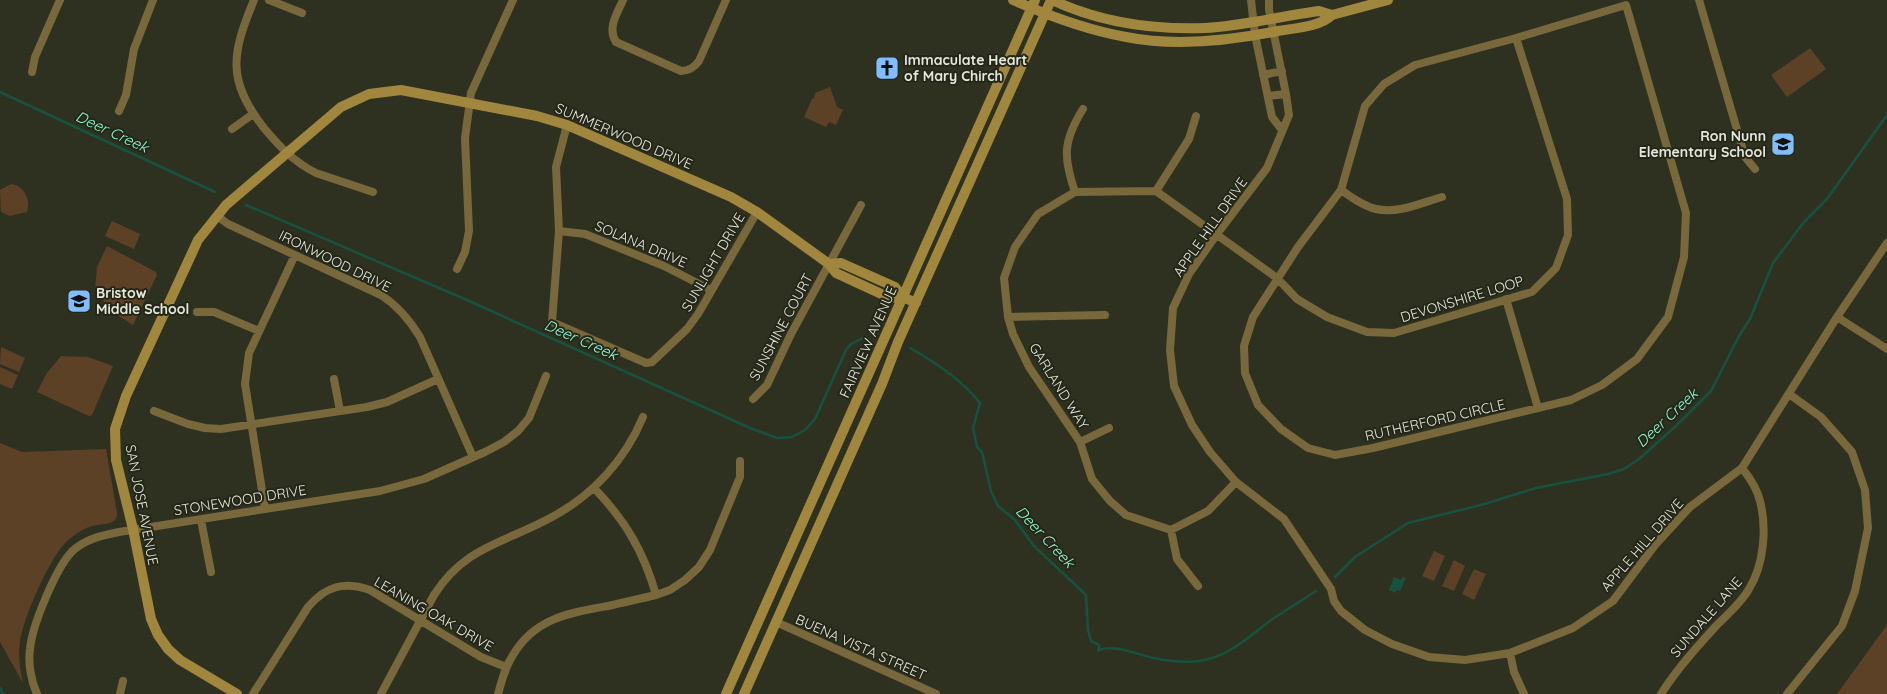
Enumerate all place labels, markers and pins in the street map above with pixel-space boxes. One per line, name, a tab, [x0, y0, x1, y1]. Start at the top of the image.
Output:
place label: Immaculate Heart of Mary Chirch	[904, 51, 1028, 85]
church icon: Immaculate Heart of Mary Chirch	[874, 55, 900, 81]
place label: Ron Nunn Elementary School	[1639, 127, 1766, 161]
school or university icon: Ron Nunn Elementary School	[1770, 131, 1796, 157]
place label: Bristow Middle School	[96, 284, 189, 318]
school or university icon: Bristow Middle School	[66, 288, 92, 314]

